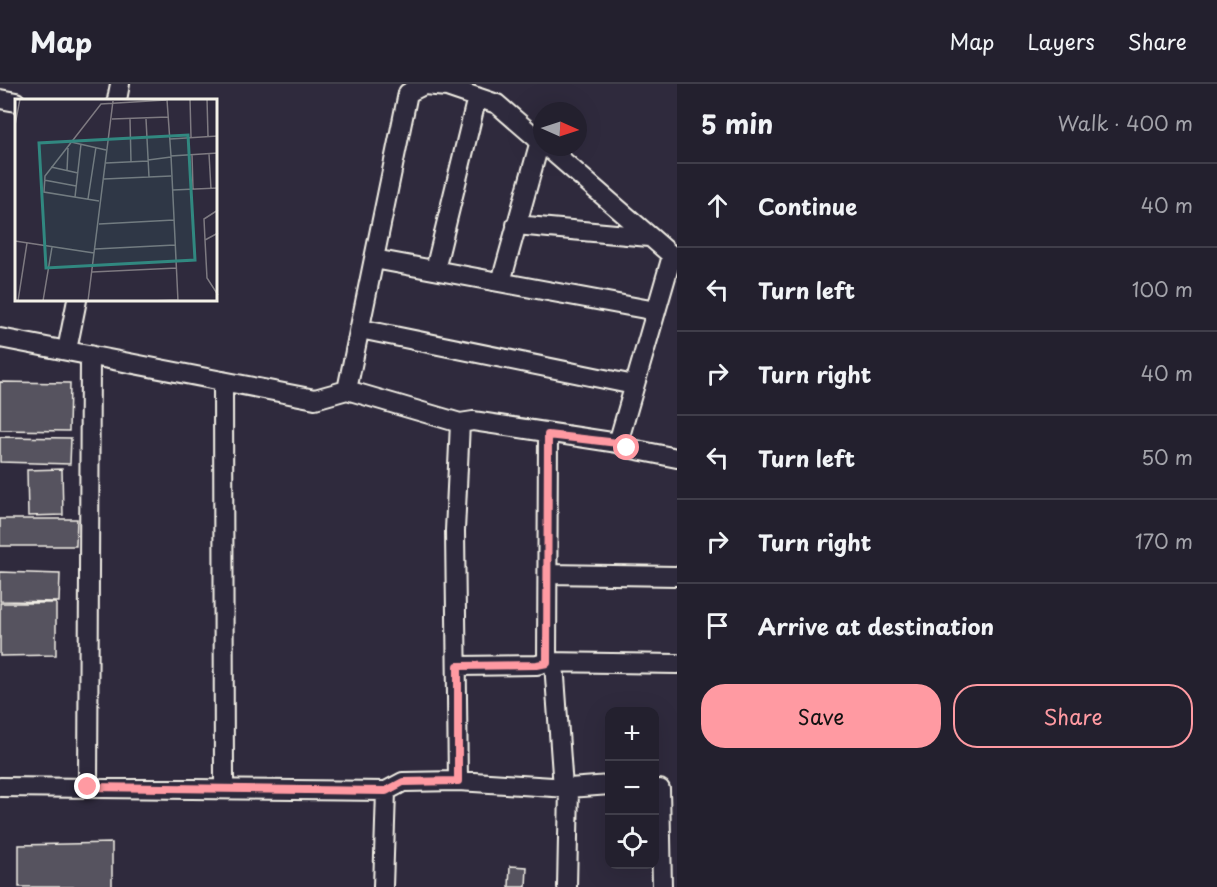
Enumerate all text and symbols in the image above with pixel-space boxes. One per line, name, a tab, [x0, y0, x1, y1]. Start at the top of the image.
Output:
text: Map	[30, 20, 92, 63]
text: Map	[950, 25, 994, 57]
text: Layers	[1027, 25, 1095, 57]
text: Share	[1128, 25, 1187, 57]
inset map	[15, 99, 218, 302]
north arrow	[533, 102, 587, 156]
text: 5 min	[701, 104, 773, 143]
text: Walk · 400 m	[1058, 108, 1193, 138]
icon: ahead	[701, 189, 734, 222]
text: Continue	[758, 189, 857, 222]
text: 40 m	[1141, 190, 1193, 220]
icon: left	[701, 273, 734, 306]
text: Turn left	[758, 273, 855, 306]
text: 100 m	[1132, 274, 1193, 304]
icon: right	[701, 357, 734, 390]
text: Turn right	[758, 357, 871, 390]
text: 40 m	[1141, 358, 1193, 388]
route start	[613, 434, 639, 460]
icon: left	[701, 441, 734, 474]
text: Turn left	[758, 441, 855, 474]
text: 50 m	[1141, 442, 1193, 472]
icon: right	[701, 525, 734, 558]
text: Turn right	[758, 525, 871, 558]
text: 170 m	[1135, 526, 1193, 556]
icon: arrive	[701, 609, 734, 642]
text: Arrive at destination	[758, 609, 994, 642]
button: Save	[701, 684, 941, 748]
button: Share	[953, 684, 1193, 748]
map controls	[605, 707, 659, 869]
button: +	[605, 707, 659, 761]
button: −	[605, 761, 659, 815]
route end	[74, 773, 100, 799]
button: locate	[605, 815, 659, 869]

